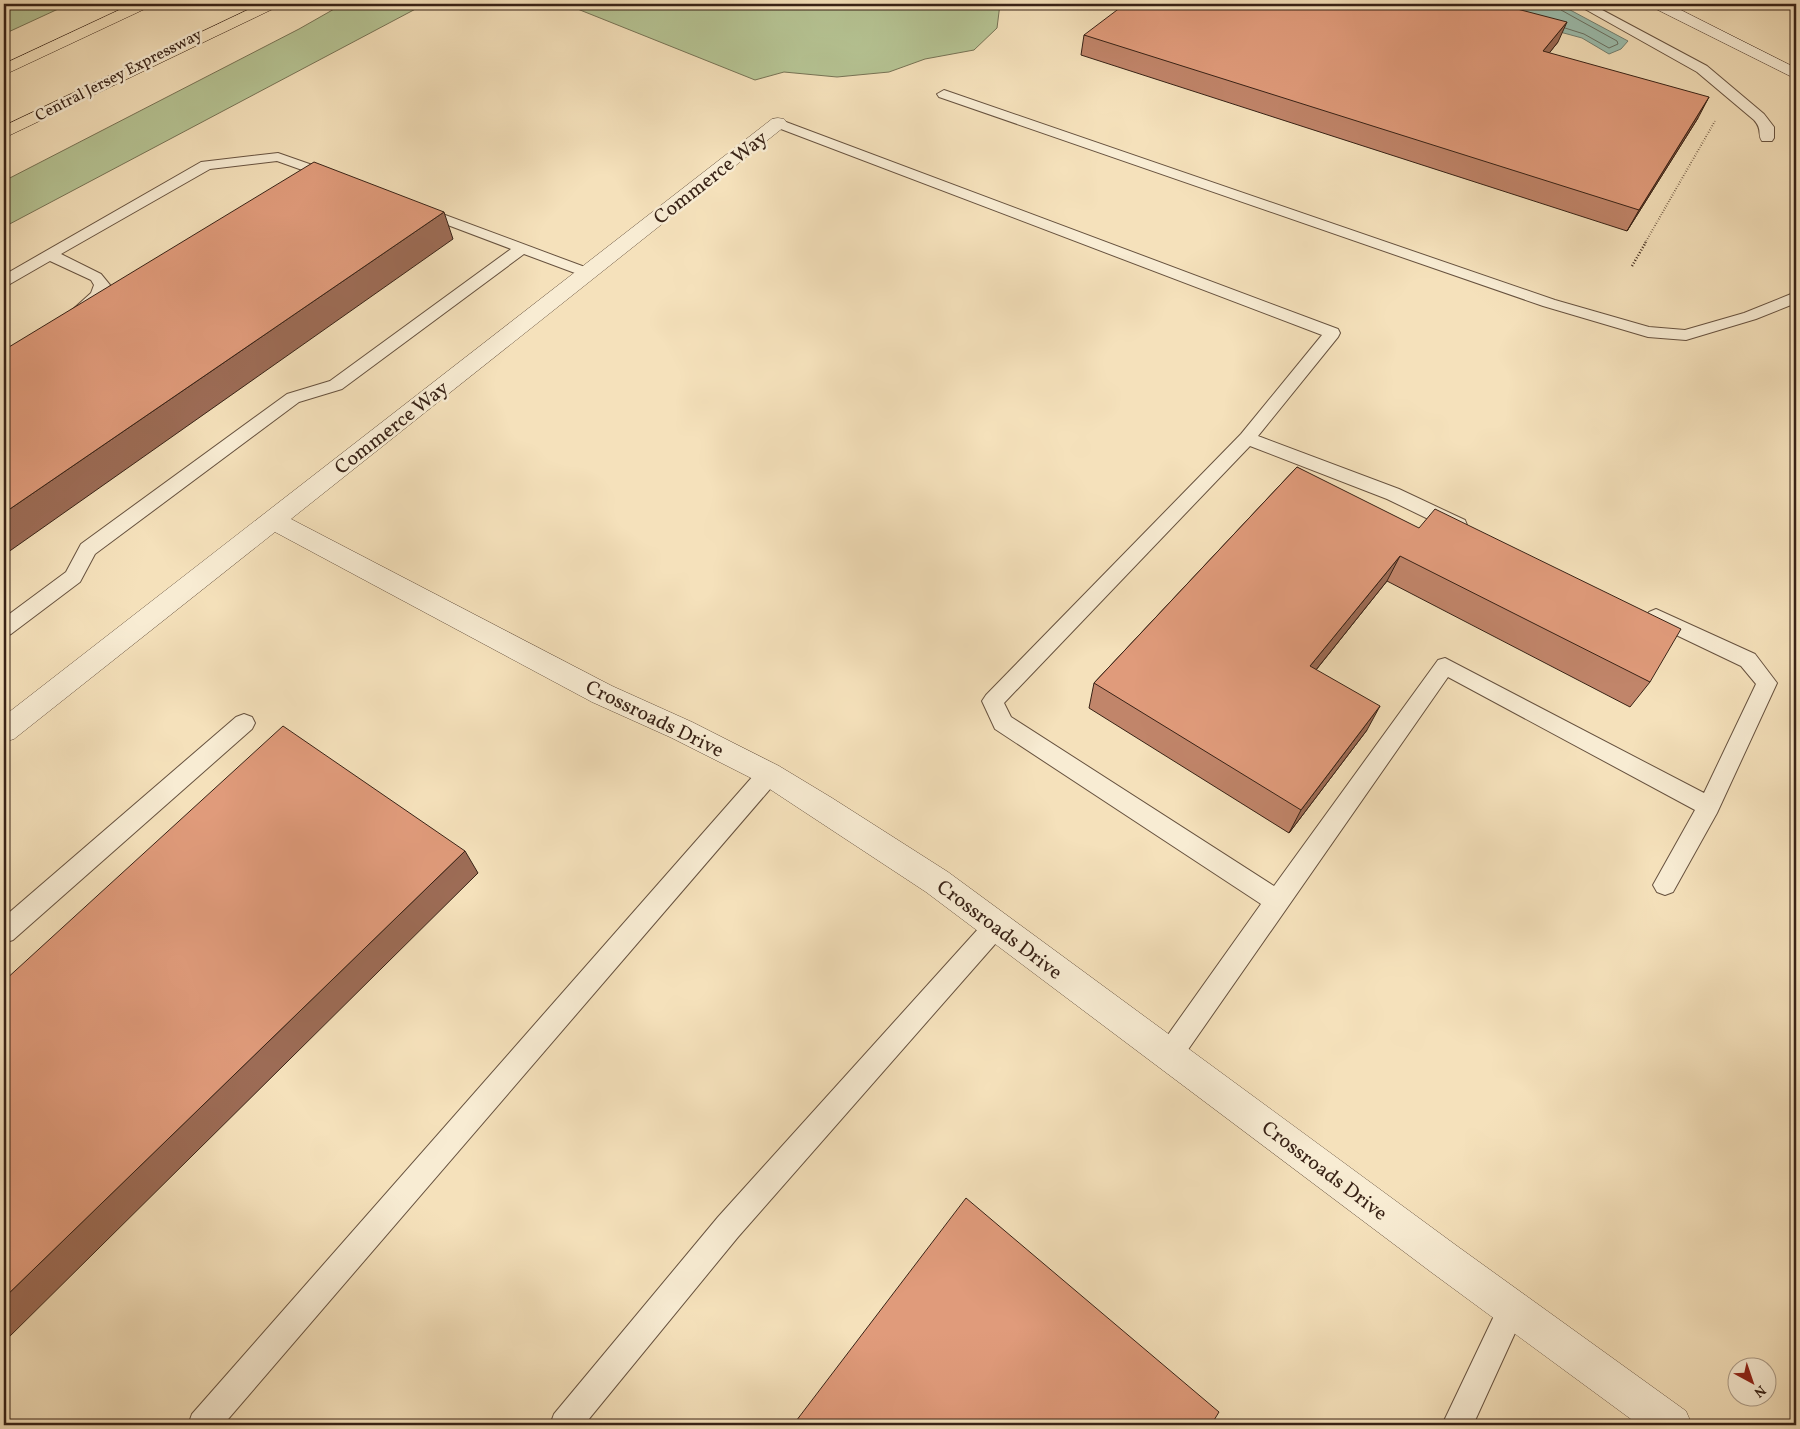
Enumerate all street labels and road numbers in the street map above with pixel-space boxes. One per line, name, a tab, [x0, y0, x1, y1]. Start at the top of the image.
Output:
street label: Central Jersey Expressway	[32, 24, 206, 127]
street label: Commerce Way	[648, 125, 774, 232]
street label: Commerce Way	[329, 375, 455, 482]
street label: Crossroads Drive	[580, 674, 728, 765]
street label: Crossroads Drive	[930, 874, 1067, 987]
street label: Crossroads Drive	[1255, 1115, 1392, 1228]

